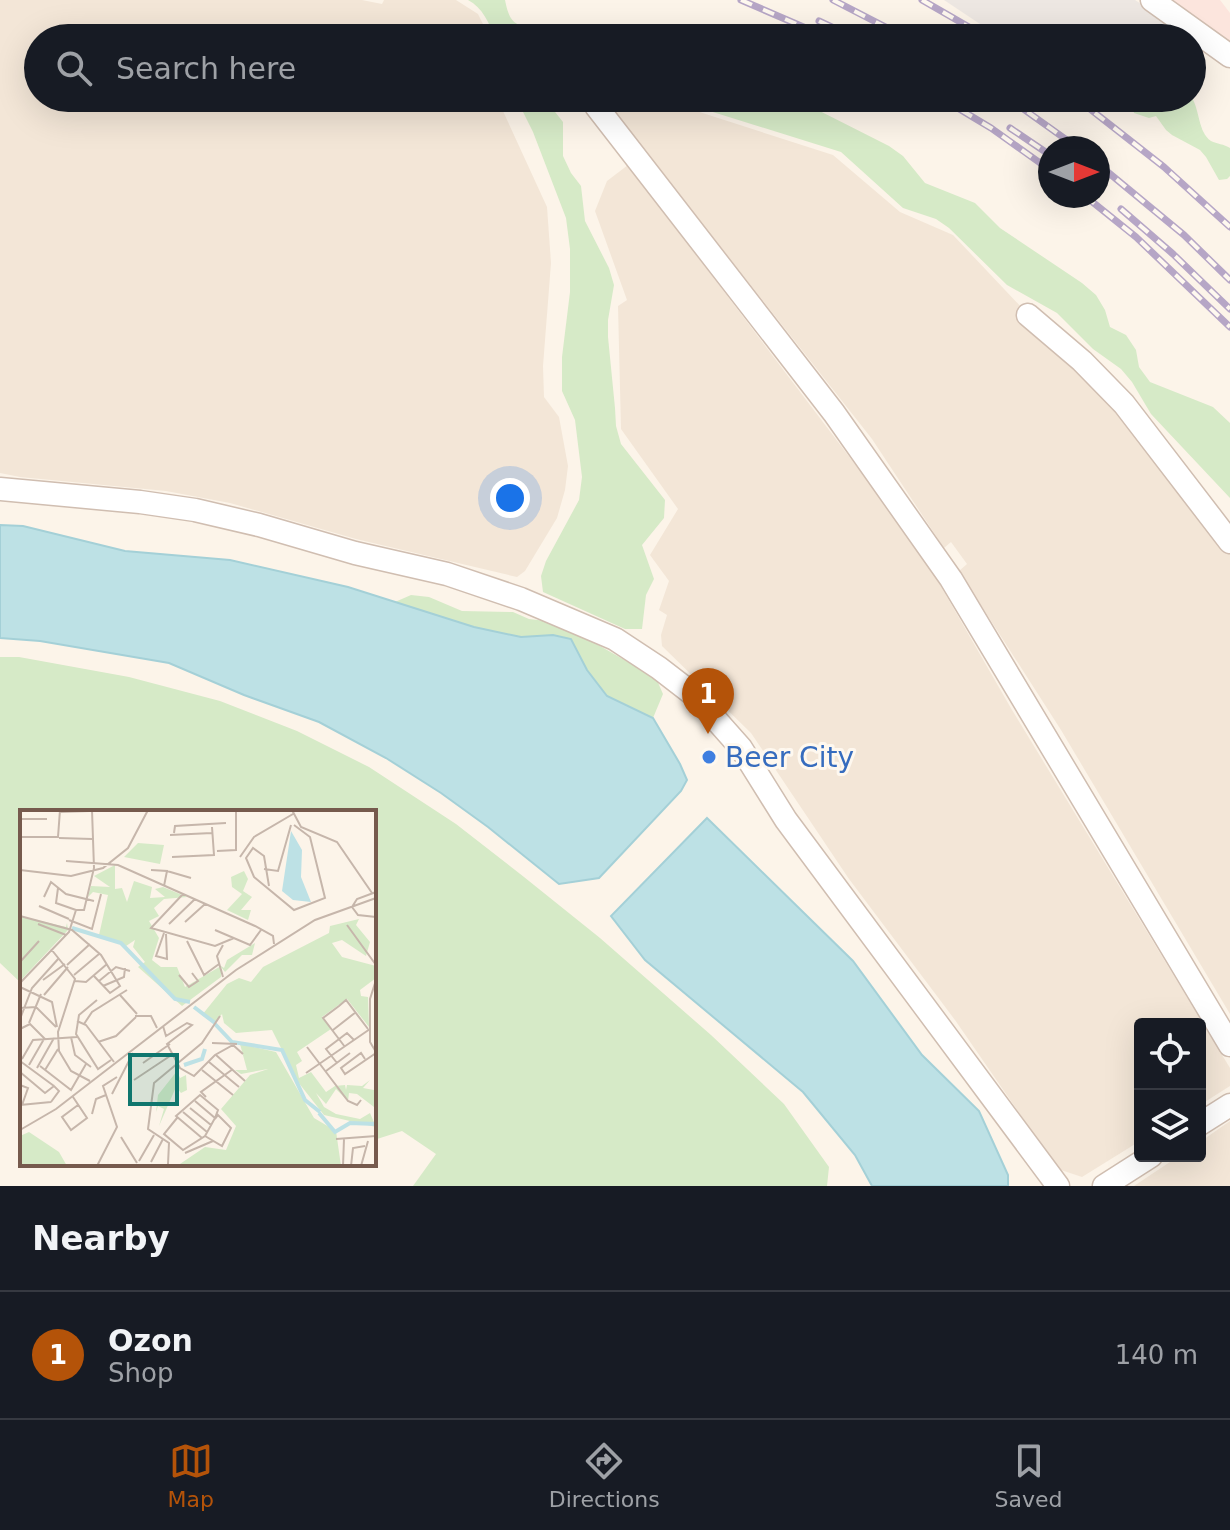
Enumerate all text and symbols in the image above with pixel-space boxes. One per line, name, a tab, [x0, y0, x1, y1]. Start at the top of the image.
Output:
search box	[24, 24, 1206, 112]
icon: search	[52, 46, 96, 90]
text: Search here	[116, 51, 296, 86]
north arrow	[1038, 136, 1110, 208]
your location	[490, 478, 530, 518]
pin: 1	[682, 668, 734, 734]
place label: Beer City	[725, 741, 854, 774]
marker: Beer City	[700, 748, 718, 766]
inset map	[20, 810, 376, 1166]
map controls	[1134, 1018, 1206, 1162]
button: locate	[1134, 1018, 1206, 1090]
button: layers	[1134, 1090, 1206, 1162]
text: Nearby	[32, 1218, 170, 1258]
text: Ozon	[108, 1323, 193, 1358]
text: 1	[49, 1340, 67, 1370]
text: 140 m	[1115, 1340, 1198, 1370]
text: Shop	[108, 1358, 173, 1388]
tab: Map	[167, 1439, 214, 1512]
tab: Directions	[549, 1439, 660, 1512]
tab: Saved	[995, 1439, 1063, 1512]

